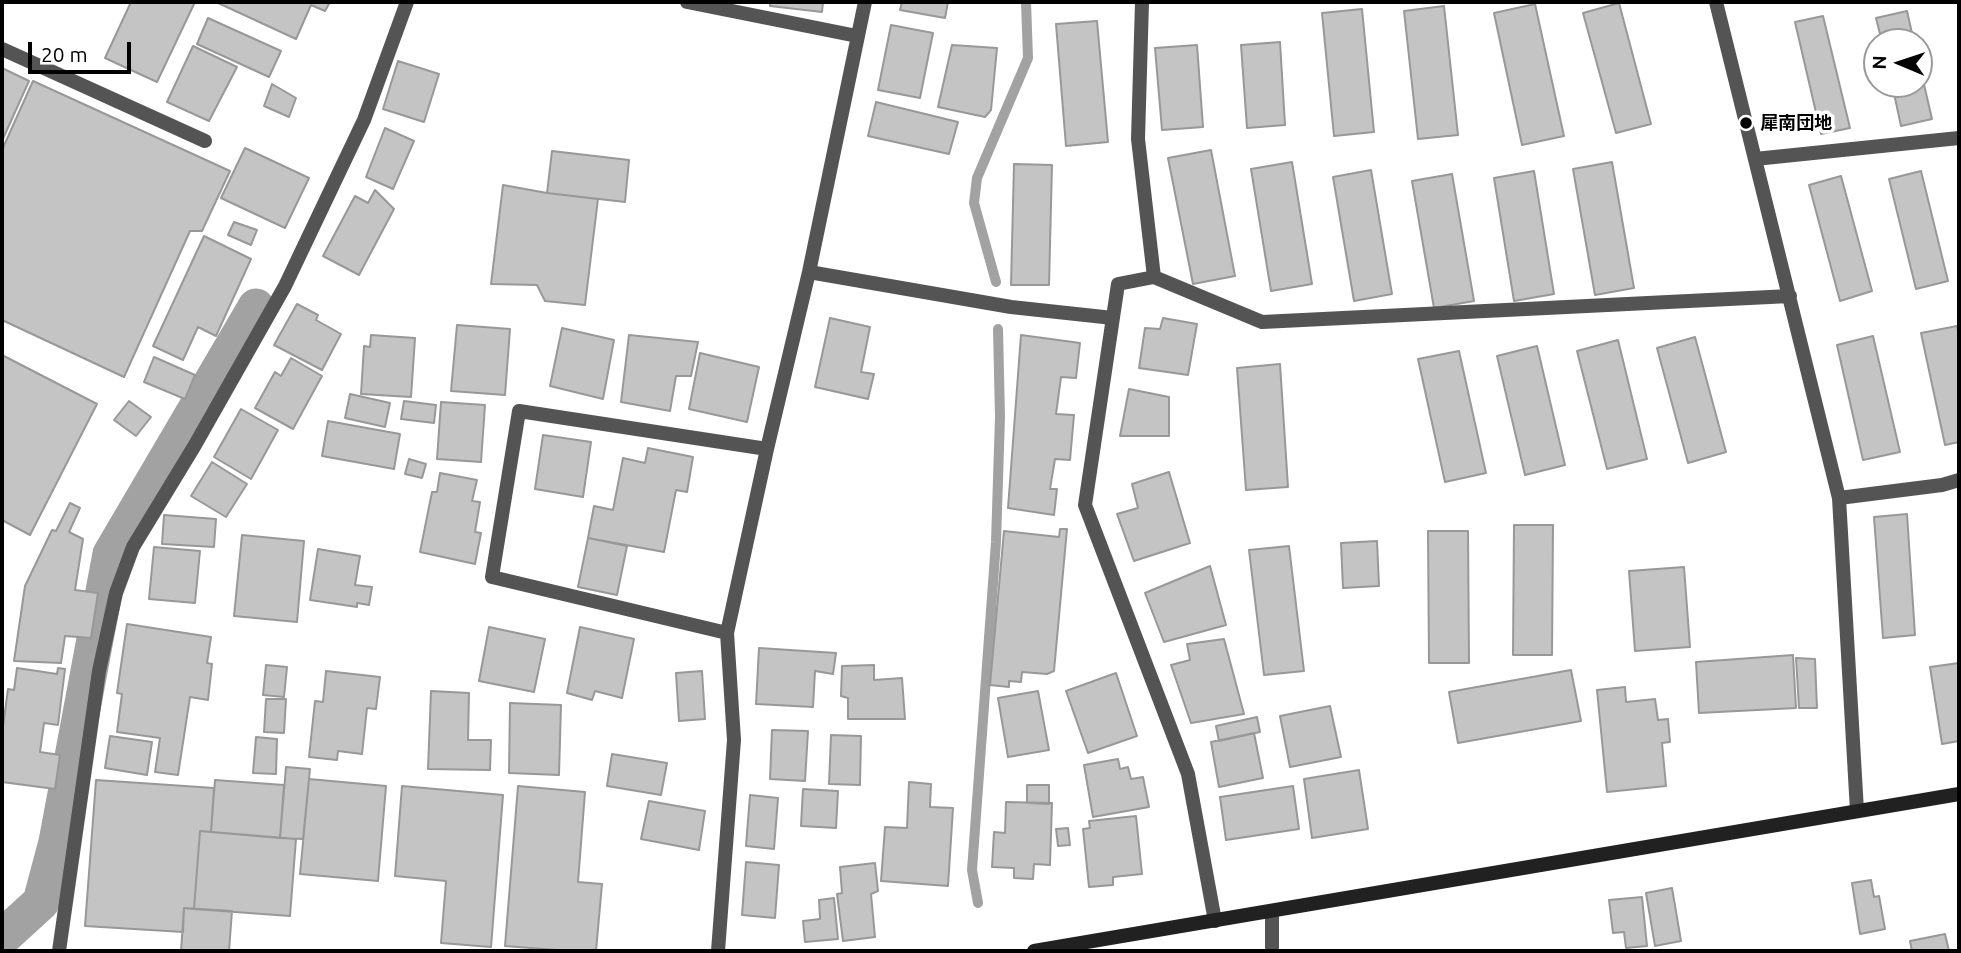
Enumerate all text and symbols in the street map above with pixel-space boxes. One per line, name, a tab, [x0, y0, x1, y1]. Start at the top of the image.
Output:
scale bar	[32, 28, 135, 72]
north arrow	[1863, 28, 1933, 98]
text: 20 m	[41, 42, 88, 66]
text: N	[1868, 55, 1890, 70]
place label: 犀南団地	[1760, 112, 1832, 134]
marker: 犀南団地	[1738, 115, 1754, 131]

